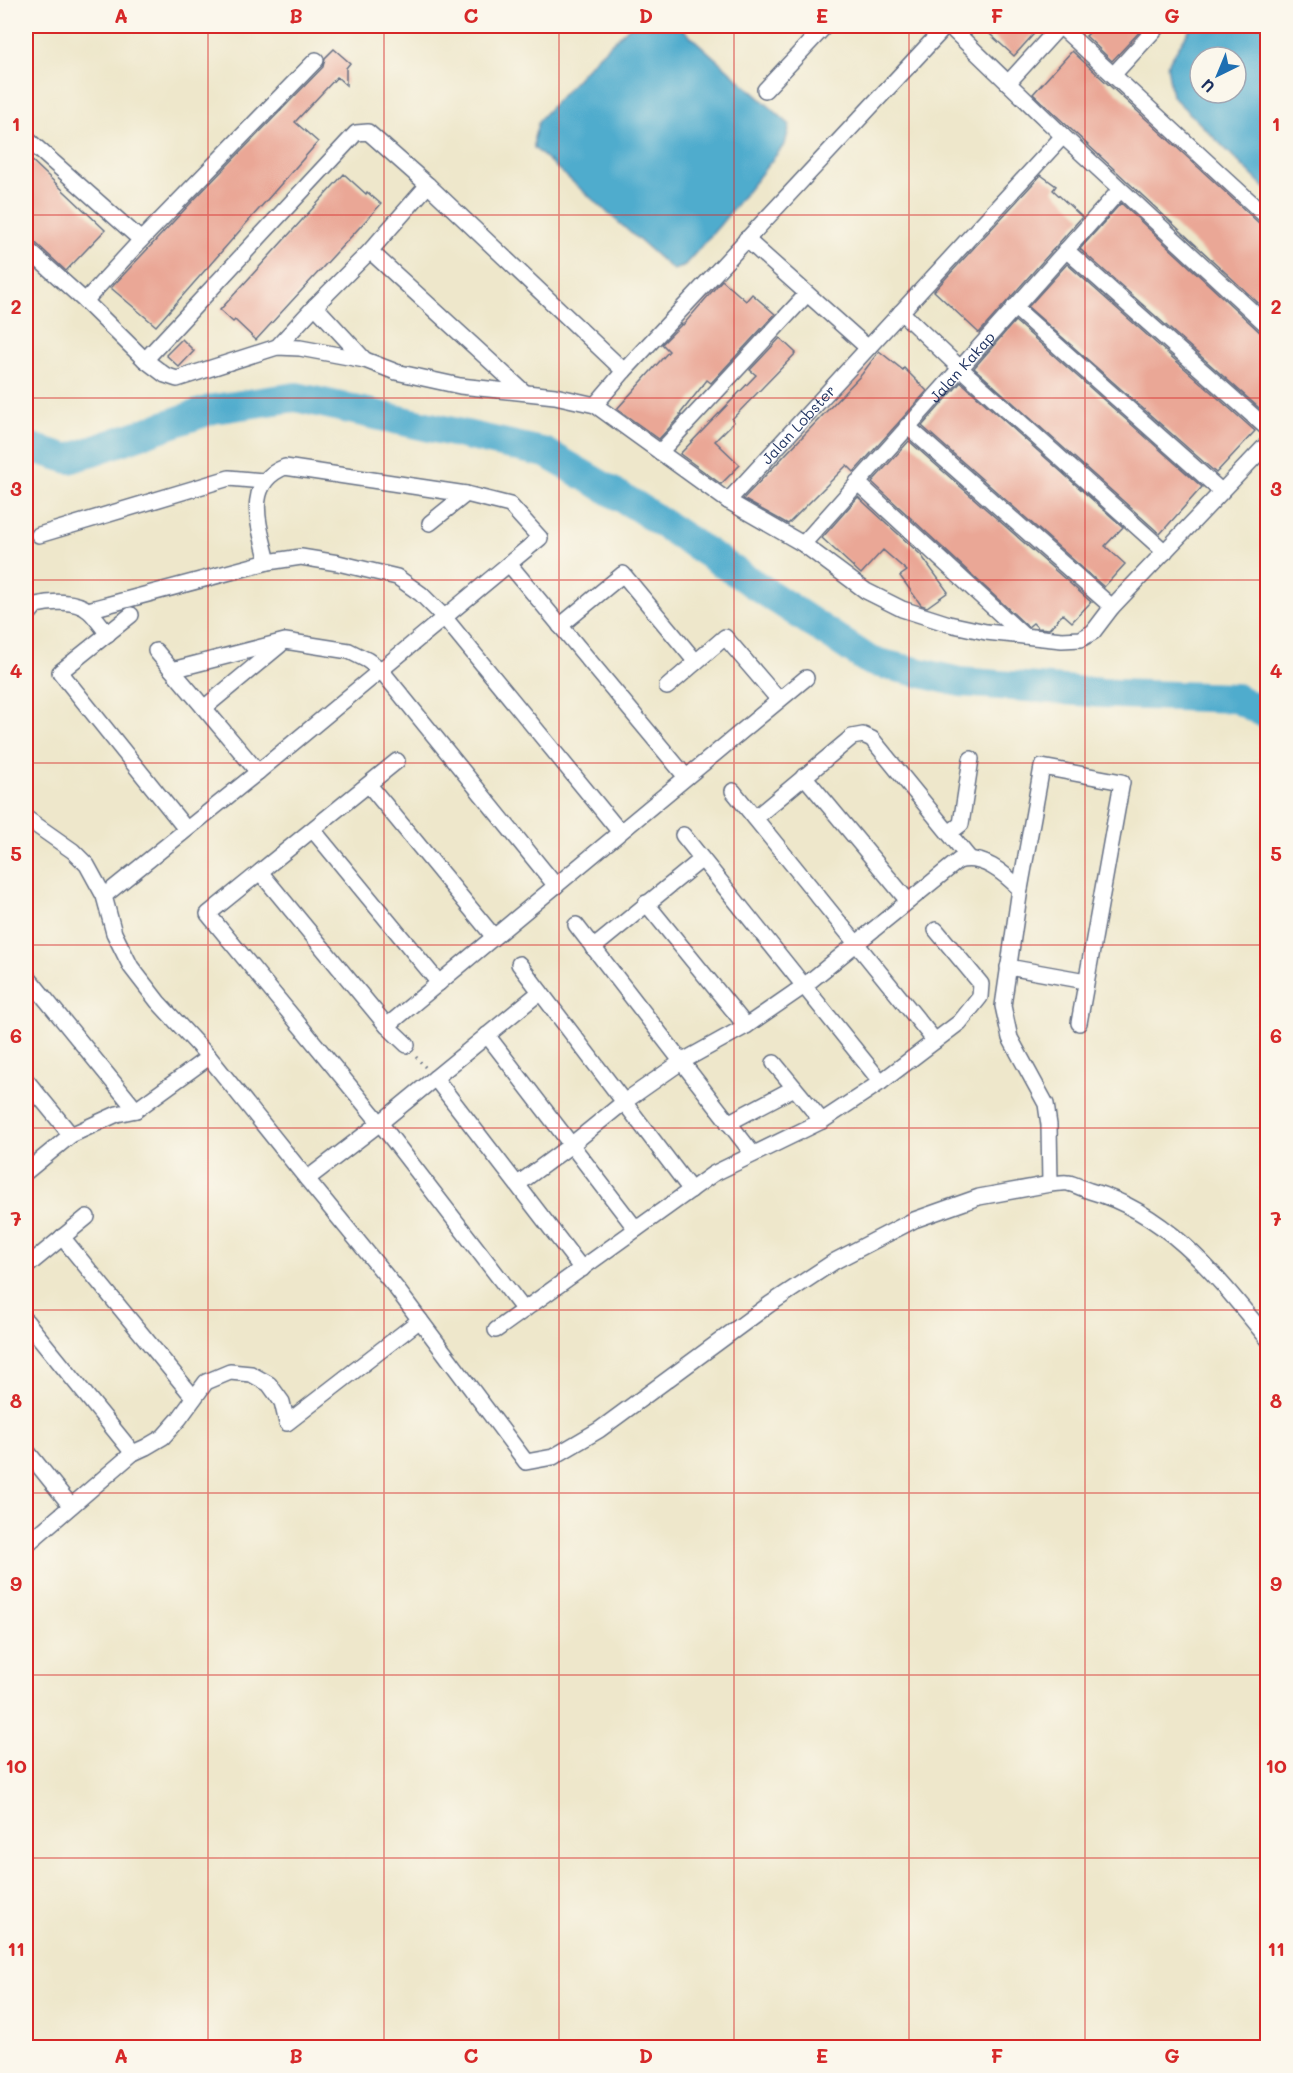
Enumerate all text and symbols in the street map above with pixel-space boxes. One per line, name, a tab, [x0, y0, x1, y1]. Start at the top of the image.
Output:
text: A	[114, 2, 128, 28]
text: B	[289, 2, 303, 28]
text: C	[464, 2, 479, 28]
text: D	[639, 2, 653, 28]
text: E	[816, 2, 828, 28]
text: F	[991, 2, 1004, 28]
text: G	[1164, 2, 1180, 28]
north arrow	[1188, 45, 1248, 105]
text: U	[1196, 75, 1219, 98]
text: 1	[12, 110, 20, 136]
text: 1	[1272, 110, 1280, 136]
text: 2	[10, 293, 22, 319]
text: 2	[1270, 293, 1282, 319]
street label: Jalan Kakap	[925, 327, 999, 406]
street label: Jalan Lobster	[757, 380, 840, 468]
text: 3	[10, 475, 22, 501]
text: 3	[1270, 475, 1282, 501]
text: 4	[10, 657, 23, 683]
text: 4	[1270, 657, 1283, 683]
text: 5	[10, 840, 22, 866]
text: 5	[1270, 840, 1282, 866]
text: 6	[10, 1022, 22, 1048]
text: 6	[1270, 1022, 1282, 1048]
text: 7	[10, 1205, 22, 1231]
text: 7	[1270, 1205, 1282, 1231]
text: 8	[10, 1387, 22, 1413]
text: 8	[1270, 1387, 1282, 1413]
text: 9	[10, 1570, 22, 1596]
text: 9	[1270, 1570, 1282, 1596]
text: 10	[5, 1752, 27, 1778]
text: 10	[1265, 1752, 1287, 1778]
text: 11	[7, 1935, 25, 1961]
text: 11	[1267, 1935, 1285, 1961]
text: A	[114, 2042, 128, 2068]
text: B	[289, 2042, 303, 2068]
text: C	[464, 2042, 479, 2068]
text: D	[639, 2042, 653, 2068]
text: E	[816, 2042, 828, 2068]
text: F	[991, 2042, 1004, 2068]
text: G	[1164, 2042, 1180, 2068]

